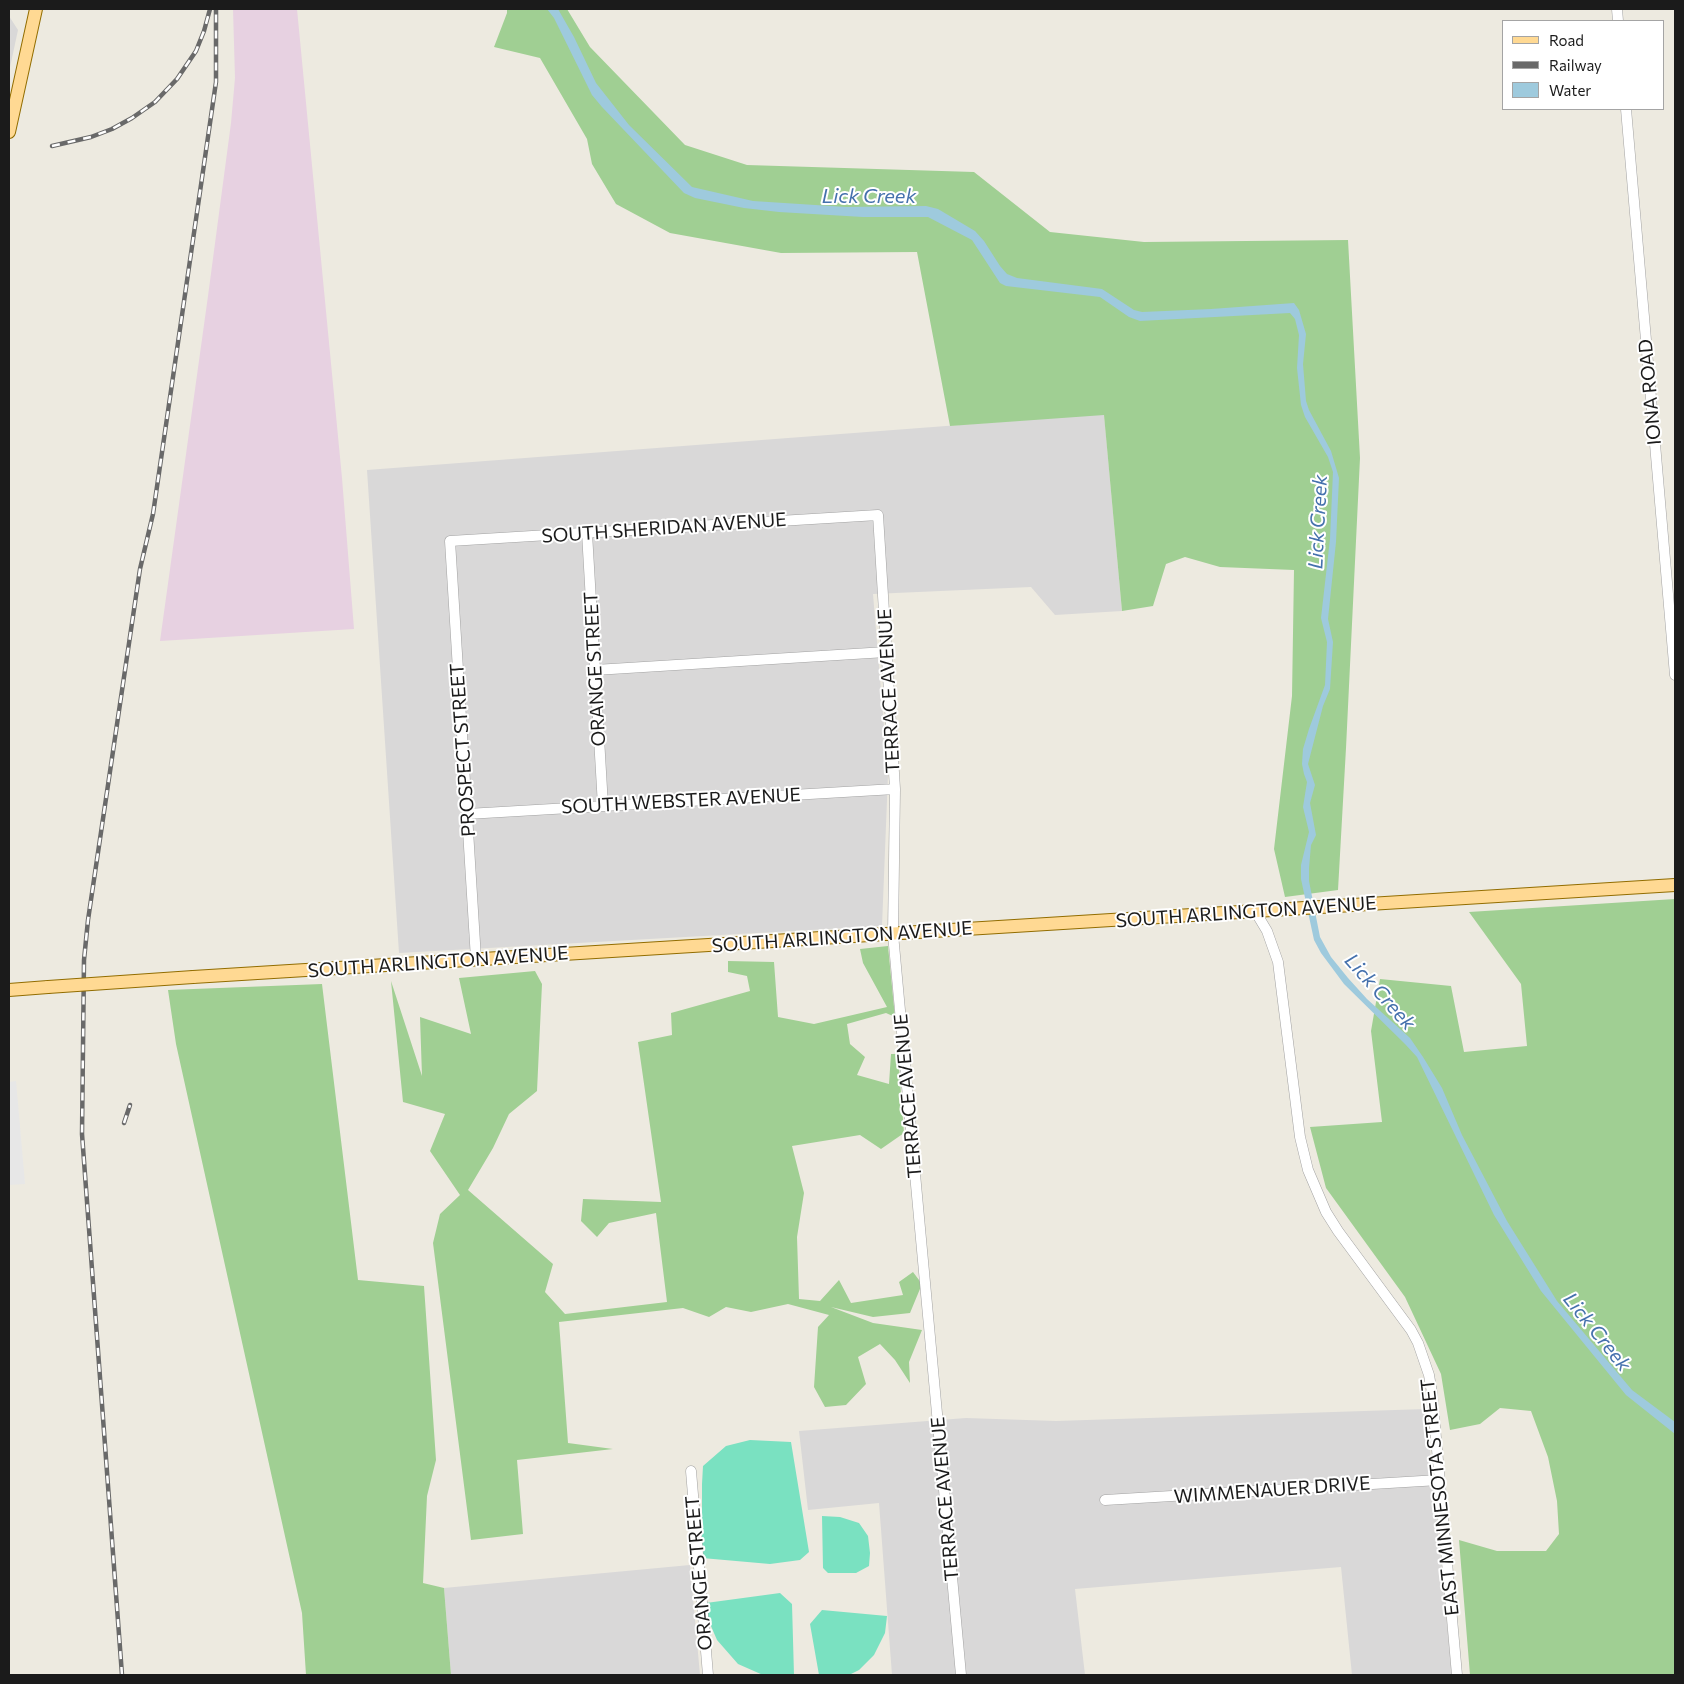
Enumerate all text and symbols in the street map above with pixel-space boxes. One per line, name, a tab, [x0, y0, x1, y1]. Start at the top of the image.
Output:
legend	[1502, 20, 1664, 110]
text: Road	[1549, 31, 1584, 49]
text: Railway	[1549, 56, 1602, 74]
text: Water	[1549, 81, 1591, 99]
water label: Lick Creek	[822, 184, 916, 208]
street label: IONA ROAD	[1634, 338, 1666, 446]
water label: Lick Creek	[1304, 474, 1332, 570]
street label: SOUTH SHERIDAN AVENUE	[541, 508, 787, 548]
street label: ORANGE STREET	[580, 591, 610, 747]
street label: TERRACE AVENUE	[873, 608, 905, 774]
street label: PROSPECT STREET	[446, 663, 480, 837]
street label: SOUTH WEBSTER AVENUE	[561, 783, 801, 819]
street label: SOUTH ARLINGTON AVENUE	[1115, 892, 1377, 932]
street label: SOUTH ARLINGTON AVENUE	[711, 917, 973, 957]
street label: SOUTH ARLINGTON AVENUE	[307, 942, 569, 982]
water label: Lick Creek	[1339, 949, 1421, 1035]
street label: TERRACE AVENUE	[889, 1013, 927, 1179]
water label: Lick Creek	[1558, 1288, 1636, 1376]
street label: EAST MINNESOTA STREET	[1416, 1377, 1464, 1617]
street label: TERRACE AVENUE	[926, 1416, 964, 1582]
street label: WIMMENAUER DRIVE	[1173, 1472, 1371, 1508]
street label: ORANGE STREET	[681, 1495, 717, 1651]

